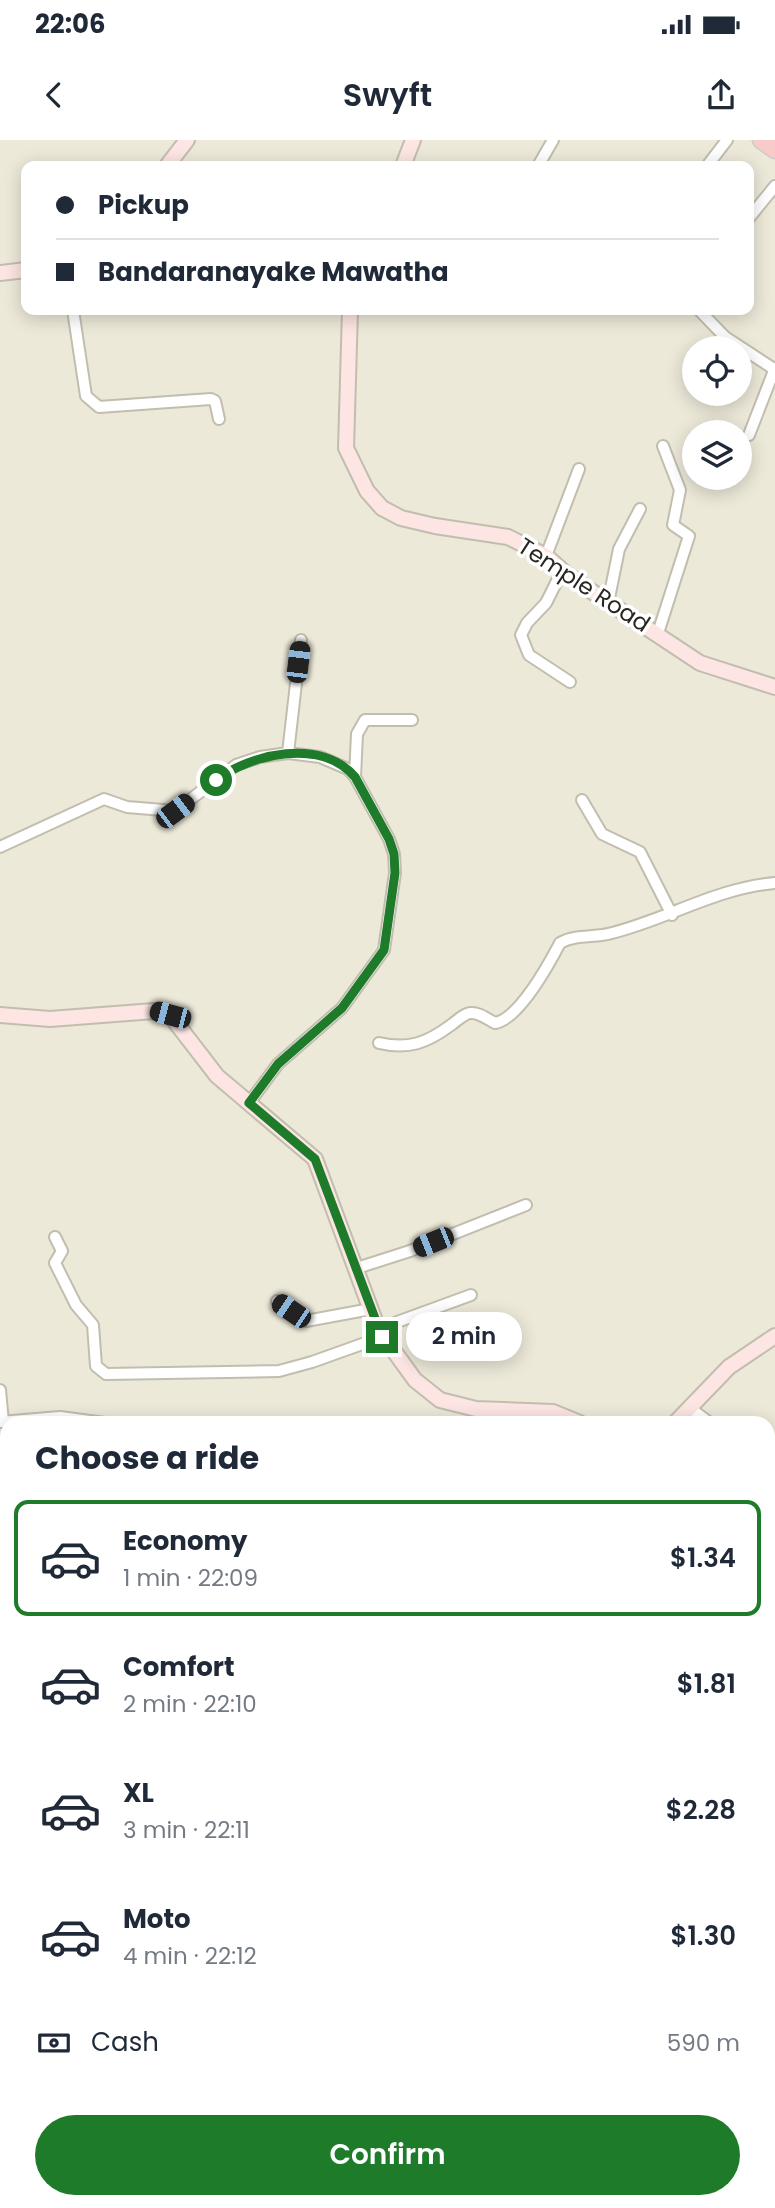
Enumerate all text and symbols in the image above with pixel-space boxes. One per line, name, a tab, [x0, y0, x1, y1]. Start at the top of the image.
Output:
text: 22:06	[35, 6, 106, 42]
text: Swyft	[343, 72, 432, 117]
icon: back	[35, 76, 73, 114]
icon: share	[702, 76, 740, 114]
text: Pickup	[98, 187, 189, 223]
text: Bandaranayake Mawatha	[98, 254, 449, 290]
map controls	[682, 336, 752, 490]
button: locate	[682, 336, 752, 406]
button: layers	[682, 420, 752, 490]
street label: Temple Road	[512, 530, 656, 640]
car	[286, 640, 311, 684]
route start	[200, 764, 232, 796]
car	[152, 790, 199, 832]
car	[147, 999, 194, 1031]
car	[410, 1224, 457, 1260]
car	[268, 1291, 315, 1331]
callout: 2 min	[406, 1312, 522, 1362]
text: 2 min	[432, 1320, 496, 1352]
route end	[366, 1321, 398, 1353]
text: Choose a ride	[35, 1435, 259, 1480]
text: Economy	[123, 1523, 247, 1559]
icon: car	[39, 1527, 102, 1590]
text: $1.34	[670, 1540, 736, 1576]
text: 1 min · 22:09	[123, 1562, 258, 1594]
text: Comfort	[123, 1649, 235, 1685]
icon: car	[39, 1653, 102, 1716]
text: $1.81	[677, 1666, 736, 1702]
text: 2 min · 22:10	[123, 1688, 257, 1720]
text: XL	[123, 1775, 154, 1811]
icon: car	[39, 1779, 102, 1842]
text: $2.28	[666, 1792, 736, 1828]
text: 3 min · 22:11	[123, 1814, 250, 1846]
text: Moto	[123, 1901, 191, 1937]
icon: car	[39, 1905, 102, 1968]
text: $1.30	[670, 1918, 736, 1954]
text: 4 min · 22:12	[123, 1940, 257, 1972]
icon: cash	[35, 2024, 73, 2062]
text: Cash	[91, 2024, 159, 2060]
text: 590 m	[667, 2027, 740, 2059]
button: Confirm	[35, 2115, 740, 2195]

